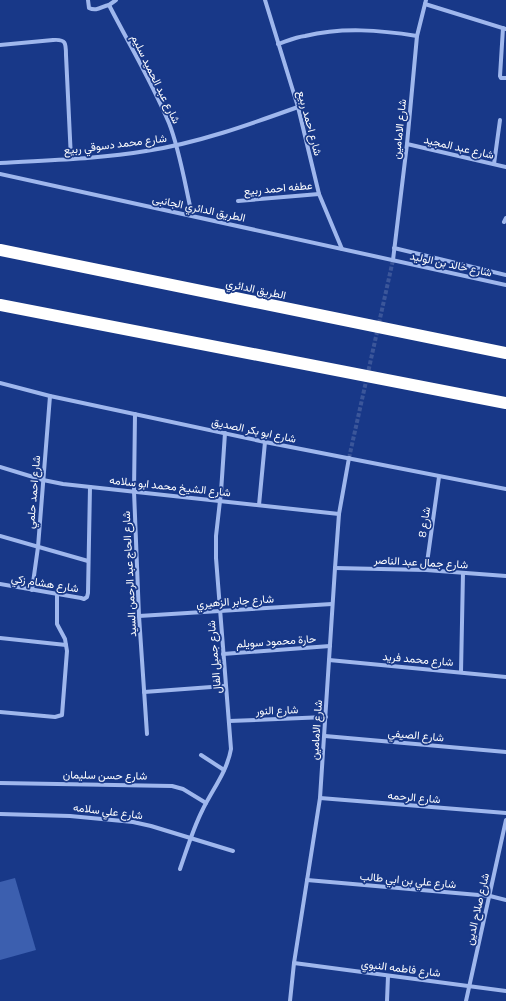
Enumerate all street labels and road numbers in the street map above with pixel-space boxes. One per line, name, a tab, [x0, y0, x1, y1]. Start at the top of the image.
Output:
street label: شارع عبد الحميد سليم	[127, 32, 185, 127]
street label: شارع احمد ربيع	[294, 89, 326, 158]
street label: شارع الامامين	[388, 98, 410, 160]
street label: شارع محمد دسوقي ربيع	[62, 130, 168, 160]
street label: شارع عبد المجيد	[422, 131, 496, 163]
street label: عطفه احمد ربيع	[243, 177, 313, 199]
street label: الطريق الدائري الجانبى	[151, 190, 247, 228]
street label: شارع خالد بن الوليد	[409, 247, 494, 281]
street label: الطريق الدائري	[224, 275, 288, 305]
street label: شارع ابو بكر الصديق	[210, 413, 298, 447]
street label: شارع احمد حلمي	[22, 454, 46, 529]
street label: شارع الشيخ محمد ابو سلامه	[108, 472, 232, 500]
street label: شارع 8	[414, 505, 434, 538]
street label: شارع الحاج عبد الرحمن السيد	[118, 510, 140, 637]
street label: شارع جمال عبد الناصر	[373, 551, 469, 572]
street label: شارع هشام زكي	[10, 570, 80, 598]
street label: شارع جابر الزهيري	[196, 590, 275, 614]
street label: شارع جميل الفال	[203, 619, 225, 694]
street label: حارة محمود سويلم	[235, 630, 317, 652]
street label: شارع محمد فريد	[382, 648, 454, 670]
street label: شارع الامامين	[306, 699, 326, 761]
street label: شارع النور	[254, 701, 299, 719]
street label: شارع الصيفي	[387, 725, 445, 747]
street label: شارع حسن سليمان	[63, 766, 148, 784]
street label: شارع الرحمه	[387, 787, 441, 807]
street label: شارع علي سلامه	[72, 799, 144, 825]
street label: شارع علي بن ابي طالب	[359, 868, 457, 894]
street label: شارع صلاح الدين	[461, 871, 493, 947]
street label: شارع فاطمه النبوي	[360, 955, 442, 983]

